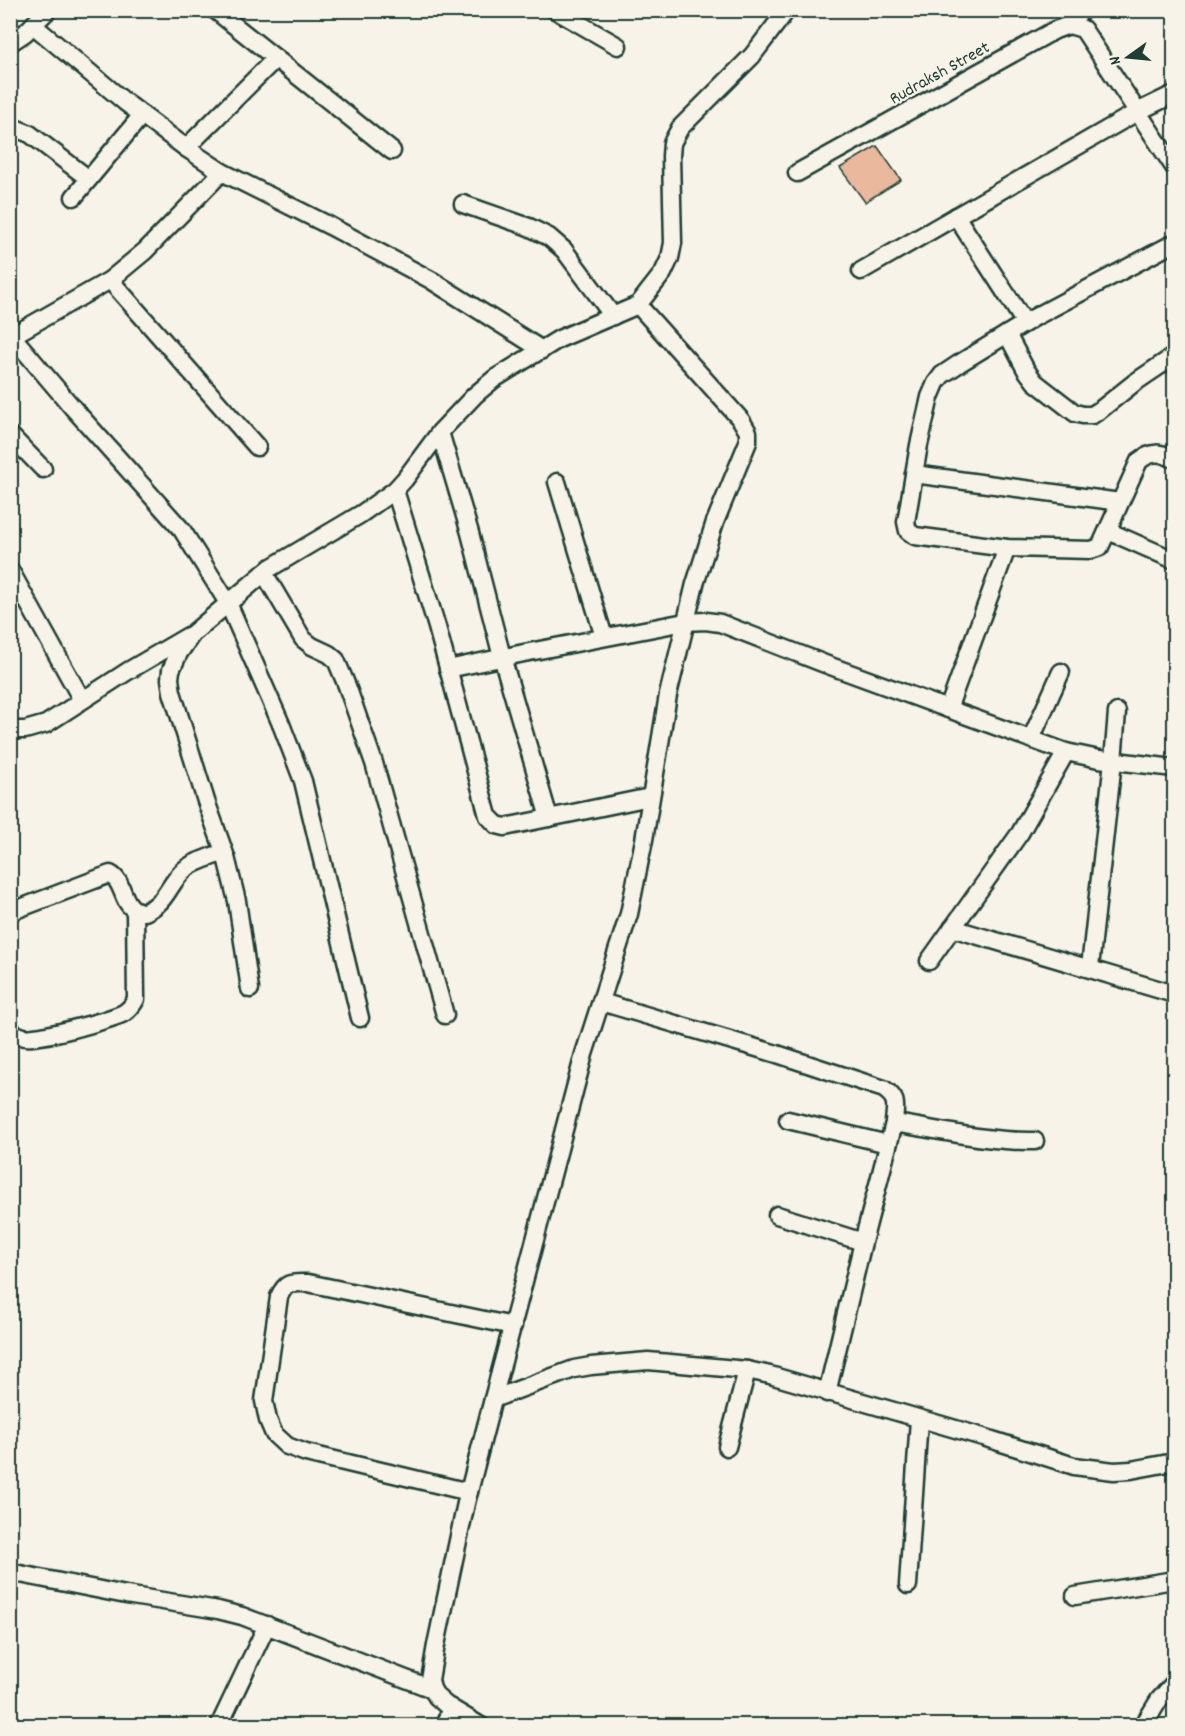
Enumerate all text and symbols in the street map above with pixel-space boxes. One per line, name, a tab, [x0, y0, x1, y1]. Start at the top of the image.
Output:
north arrow	[1098, 27, 1158, 87]
street label: Rudraksh Street	[886, 36, 995, 112]
text: N	[1104, 53, 1128, 67]

